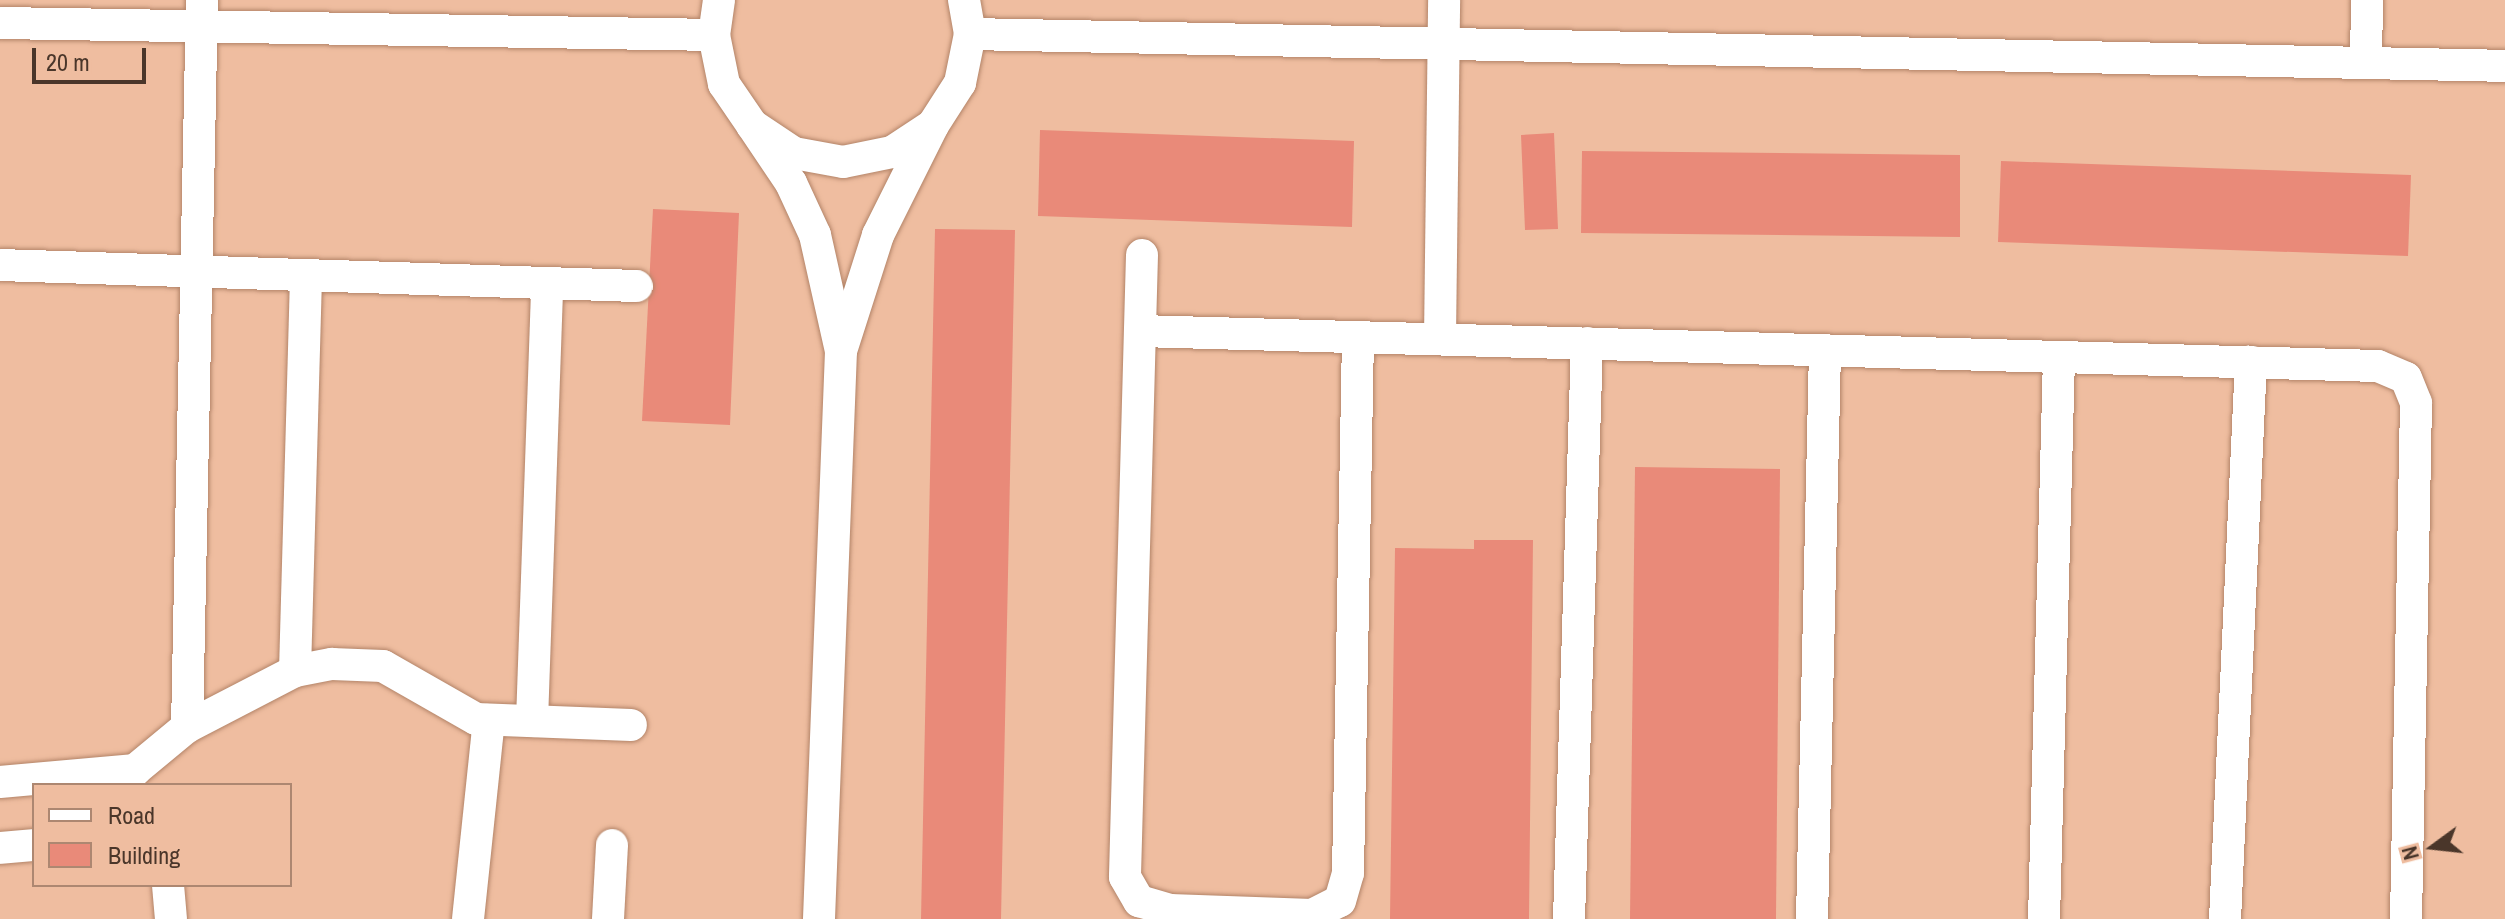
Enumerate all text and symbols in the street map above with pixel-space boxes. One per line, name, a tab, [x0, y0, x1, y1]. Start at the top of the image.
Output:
scale bar	[36, 32, 150, 82]
text: 20 m	[46, 46, 90, 78]
legend	[32, 783, 292, 887]
text: Road	[108, 799, 155, 831]
north arrow	[2393, 807, 2473, 887]
text: Building	[108, 839, 180, 871]
text: N	[2394, 843, 2426, 863]

